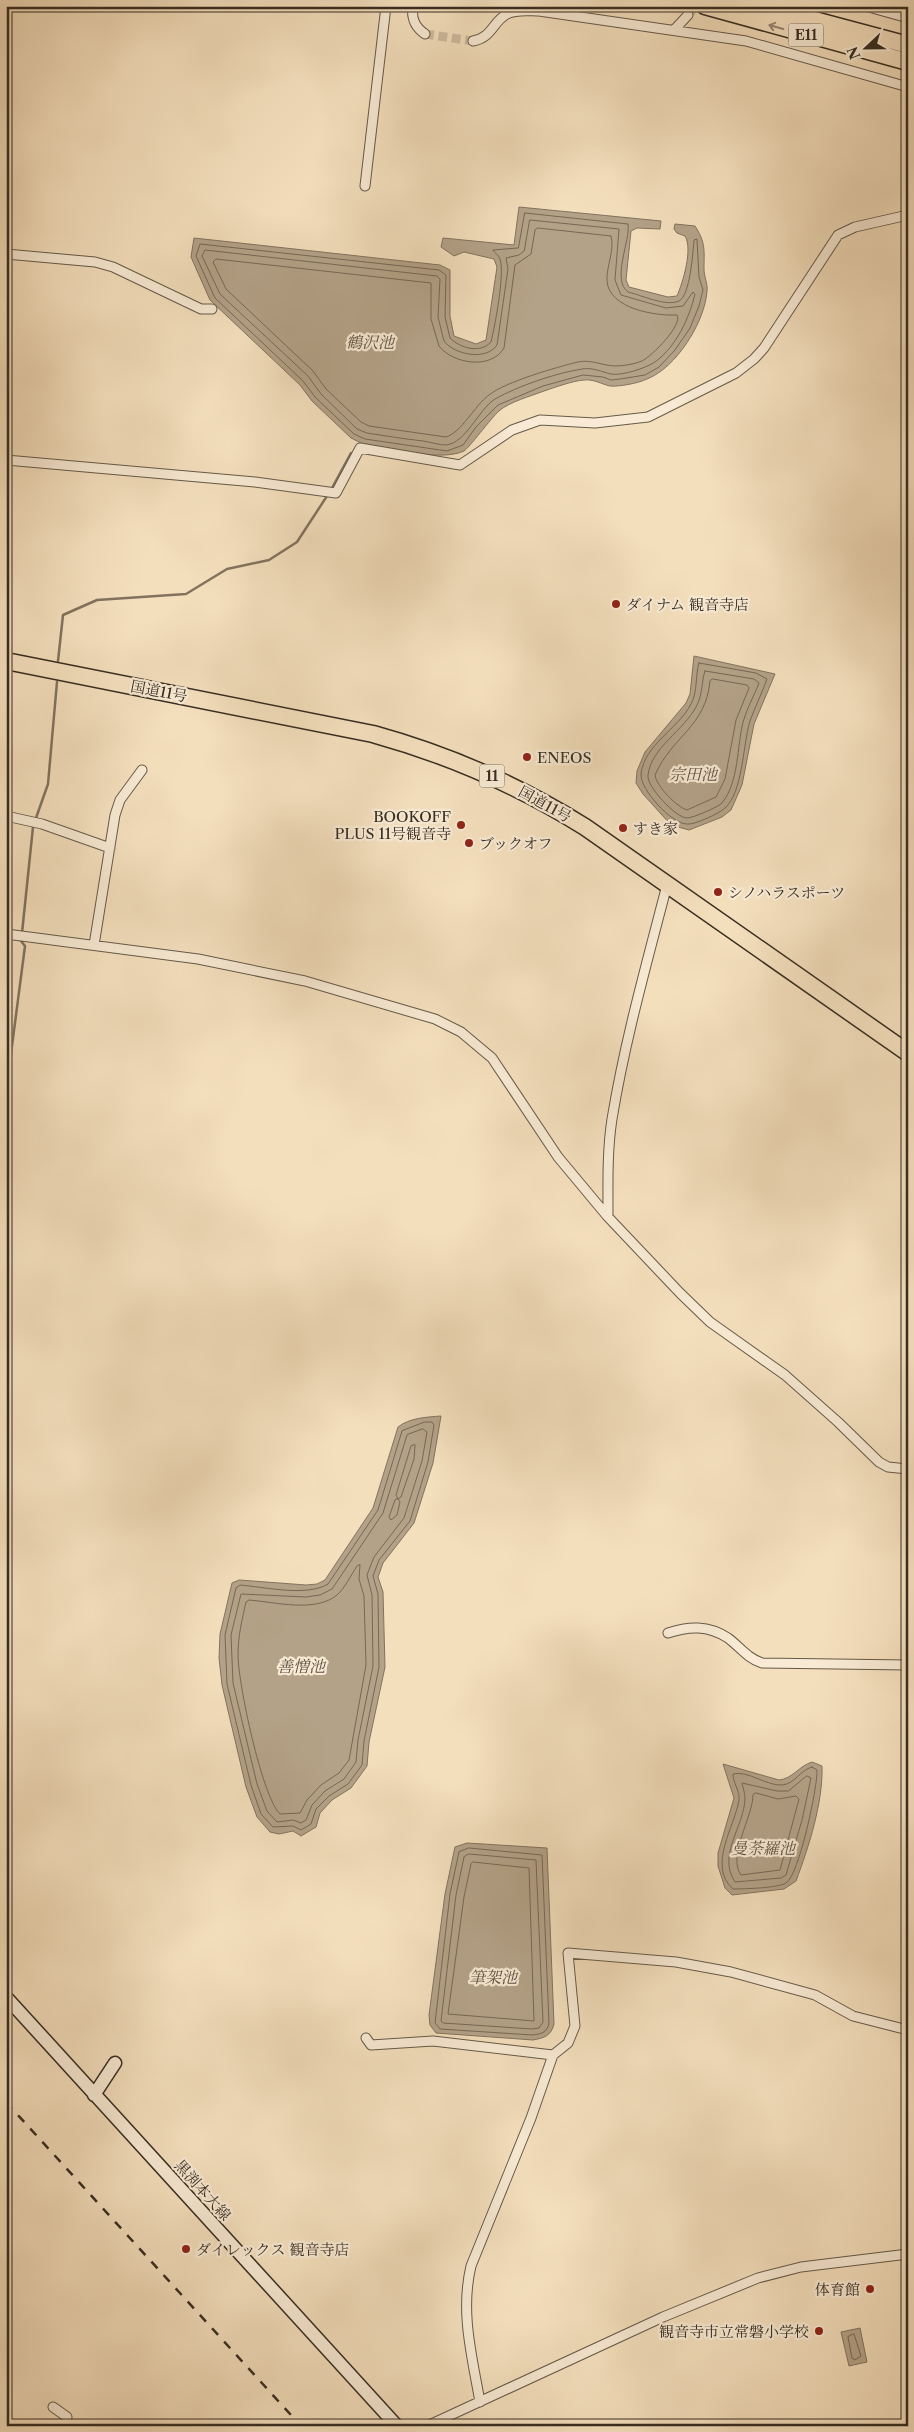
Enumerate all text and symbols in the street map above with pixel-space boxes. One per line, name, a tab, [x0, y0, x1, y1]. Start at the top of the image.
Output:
one-way arrow	[768, 22, 784, 31]
north arrow	[842, 22, 892, 72]
road number: E11	[788, 24, 824, 46]
text: N	[843, 44, 865, 62]
water label: 鶴沢池	[346, 332, 396, 352]
place label: ダイナム 観音寺店	[626, 595, 749, 614]
marker: ダイナム 観音寺店	[610, 598, 622, 610]
street label: 国道11号	[129, 676, 189, 706]
place label: ENEOS	[537, 748, 592, 767]
marker: ENEOS	[521, 751, 533, 763]
road number: 11	[480, 764, 504, 788]
water label: 宗田池	[669, 764, 719, 784]
street label: 国道11号	[515, 782, 575, 826]
place label: BOOKOFF PLUS 11号観音寺	[334, 807, 451, 843]
marker: BOOKOFF PLUS 11号観音寺	[455, 819, 467, 831]
place label: すき家	[633, 819, 678, 838]
marker: すき家	[617, 822, 629, 834]
place label: ブックオフ	[479, 834, 553, 853]
marker: ブックオフ	[463, 837, 475, 849]
place label: シノハラスポーツ	[728, 883, 845, 902]
marker: シノハラスポーツ	[712, 886, 724, 898]
water label: 善憎池	[277, 1656, 327, 1676]
water label: 曼荼羅池	[731, 1838, 797, 1858]
water label: 筆架池	[469, 1967, 519, 1987]
street label: 黒渕本大線	[171, 2156, 235, 2224]
place label: ダイレックス 観音寺店	[196, 2240, 349, 2259]
marker: ダイレックス 観音寺店	[180, 2243, 192, 2255]
place label: 体育館	[815, 2280, 860, 2299]
marker: 体育館	[864, 2283, 876, 2295]
place label: 観音寺市立常磐小学校	[659, 2322, 809, 2341]
marker: 観音寺市立常磐小学校	[813, 2325, 825, 2337]

